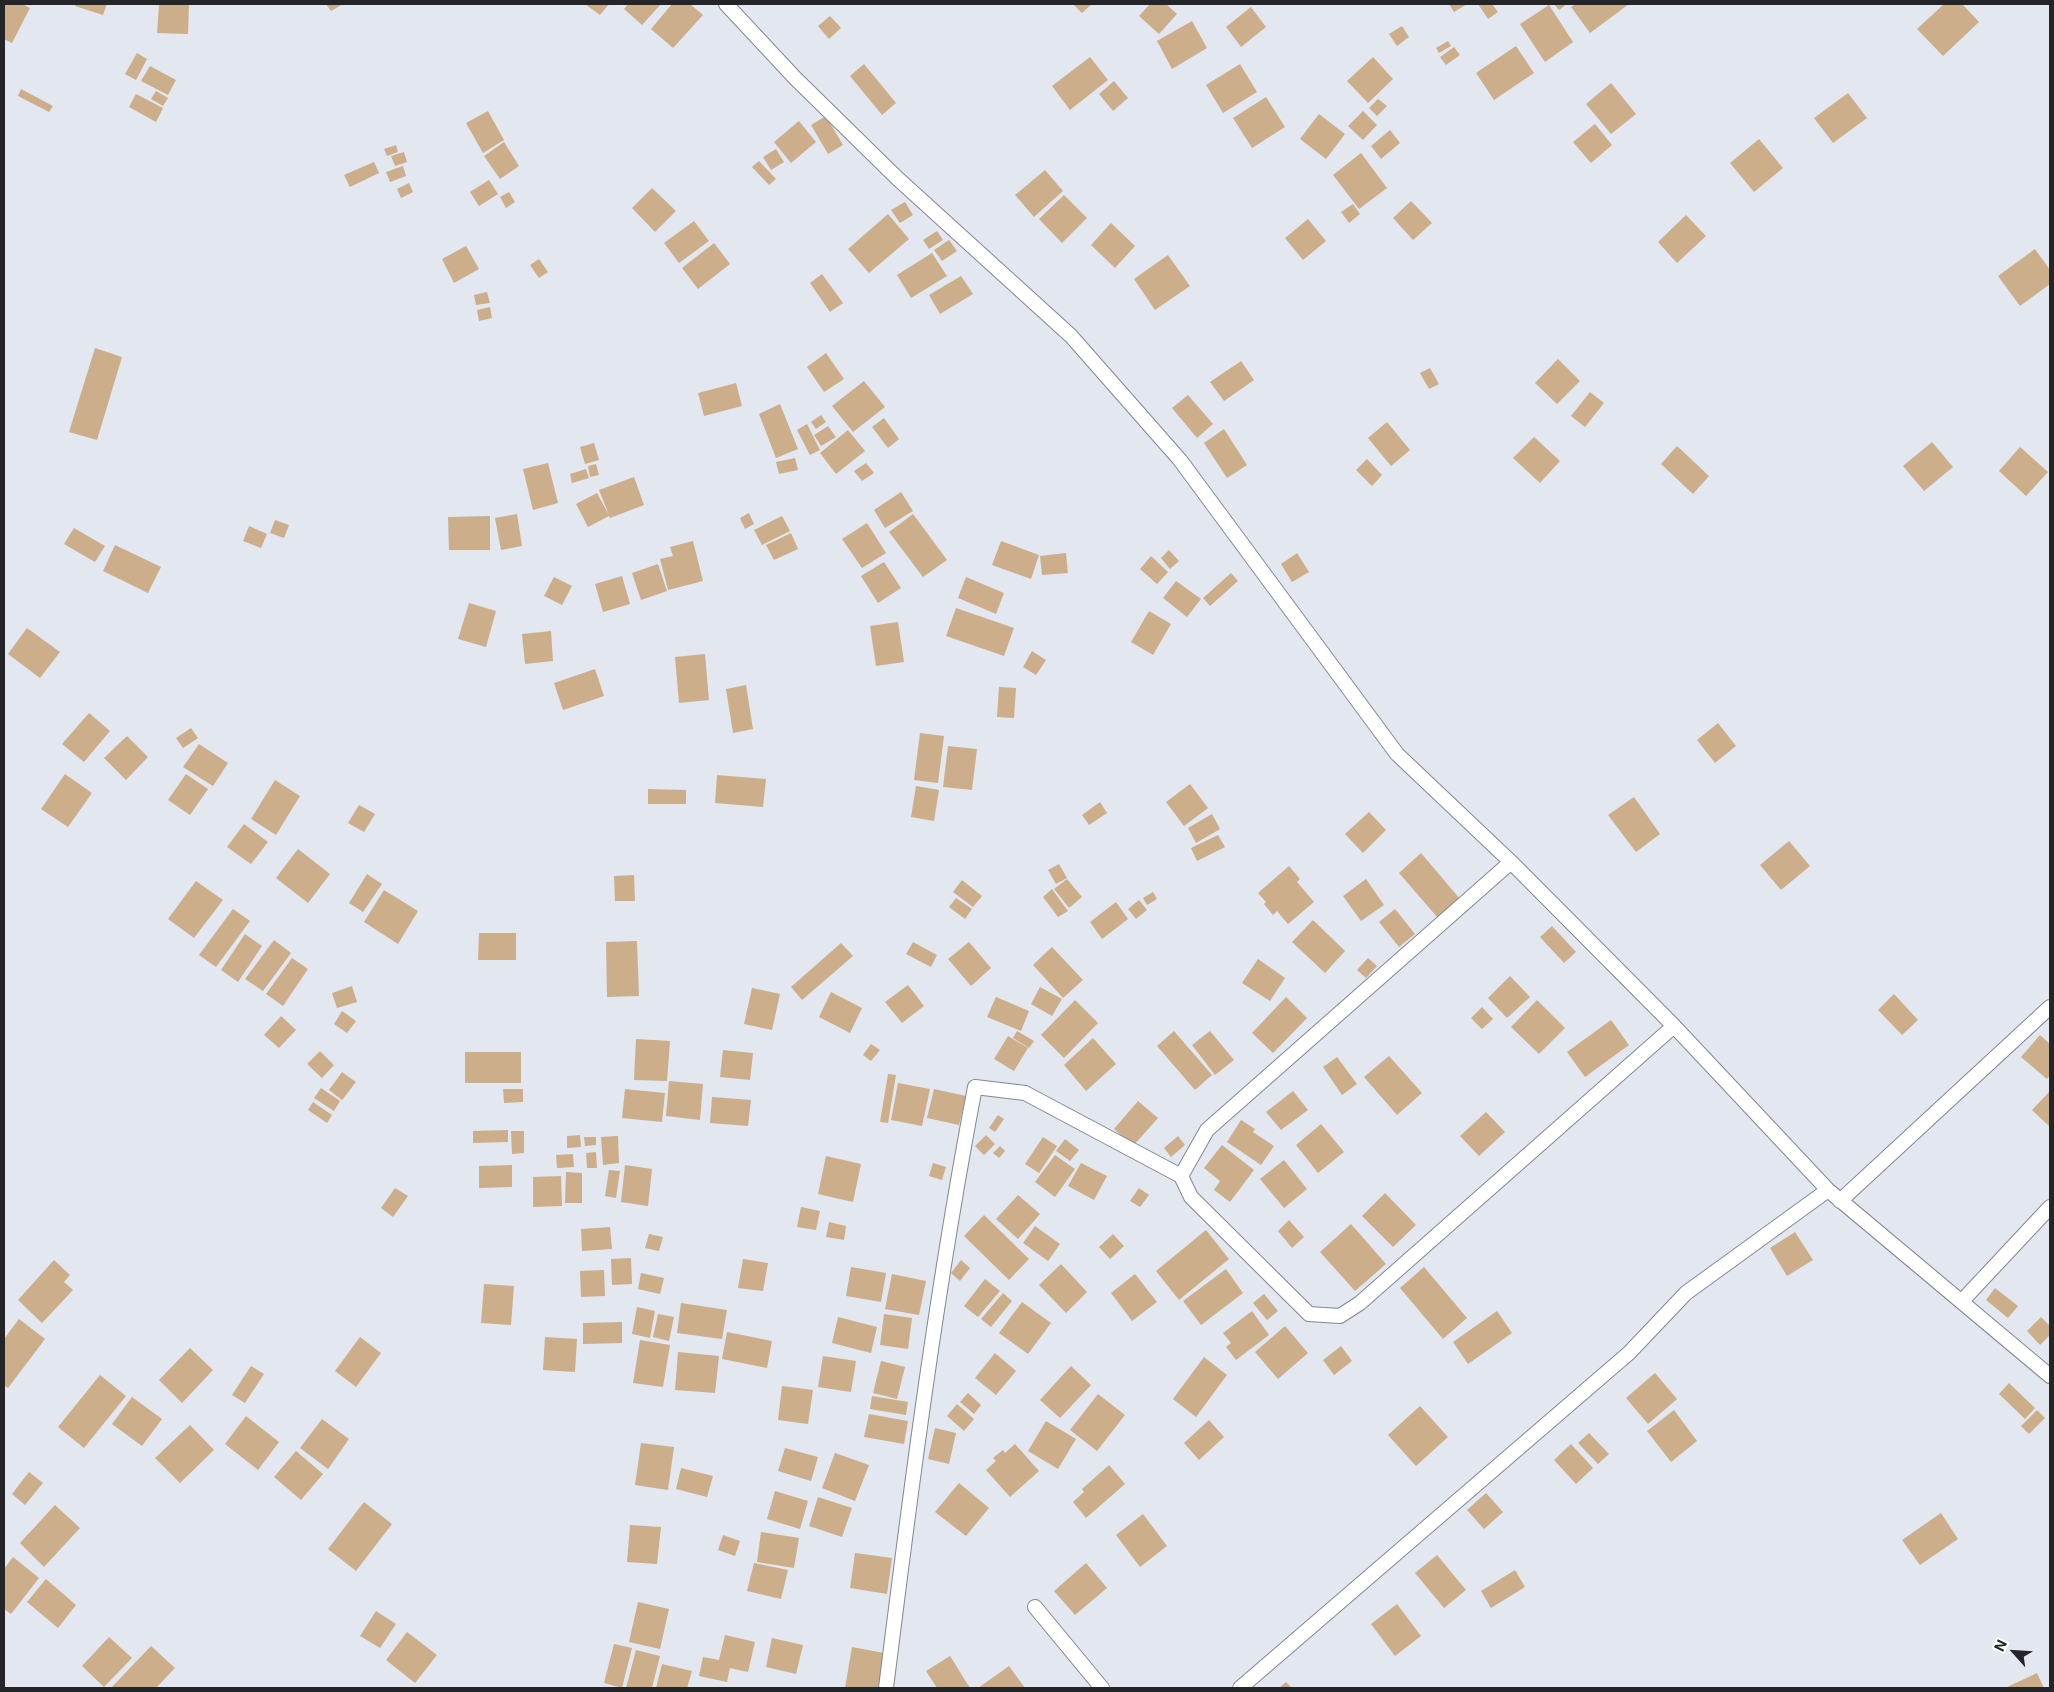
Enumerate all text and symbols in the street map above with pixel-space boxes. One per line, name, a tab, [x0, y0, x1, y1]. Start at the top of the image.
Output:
north arrow	[1989, 1627, 2039, 1677]
text: N	[1990, 1637, 2010, 1654]

